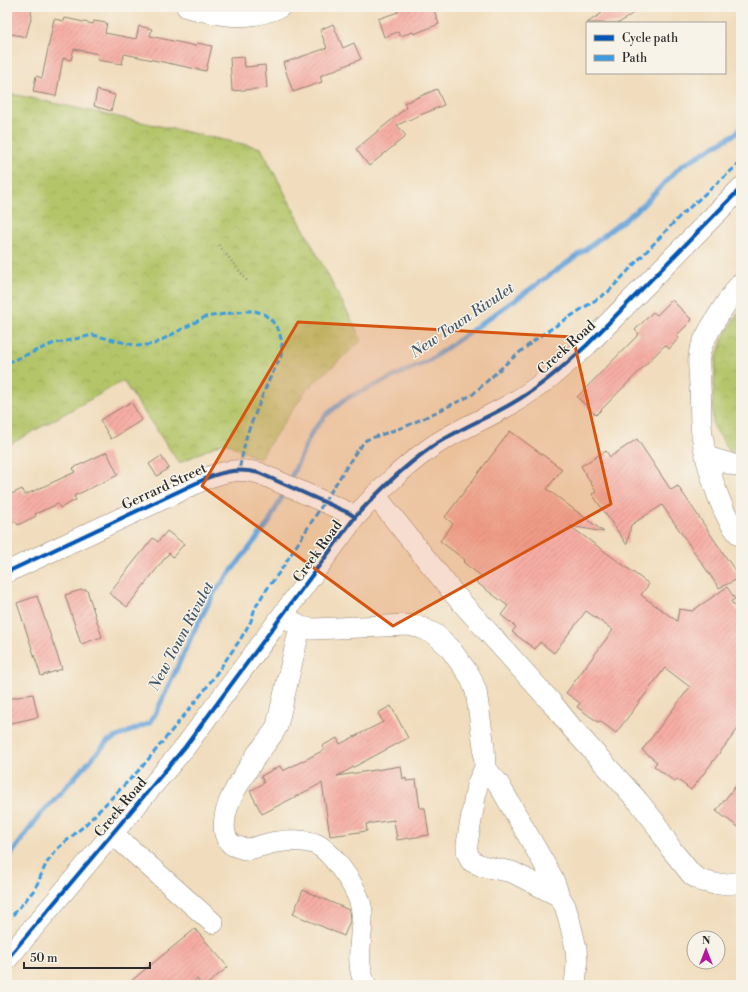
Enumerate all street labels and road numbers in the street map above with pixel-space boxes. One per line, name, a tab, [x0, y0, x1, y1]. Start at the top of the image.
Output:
street label: Creek Road	[534, 317, 600, 379]
street label: Gerrard Street	[119, 459, 210, 514]
street label: Creek Road	[289, 517, 346, 586]
street label: Creek Road	[91, 774, 151, 841]

